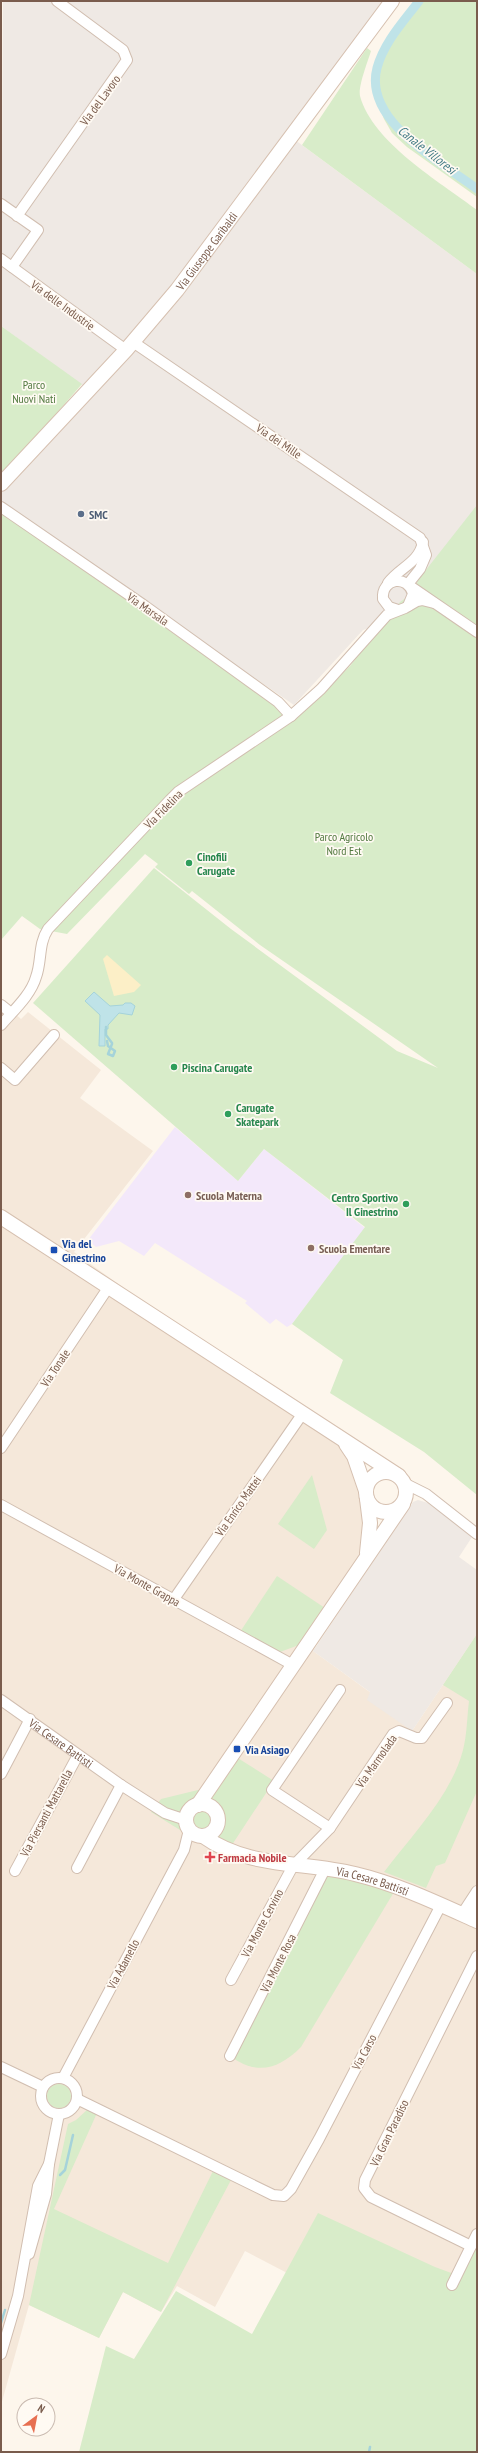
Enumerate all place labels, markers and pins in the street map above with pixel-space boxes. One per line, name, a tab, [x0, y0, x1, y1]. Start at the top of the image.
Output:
place label: SMC	[89, 507, 108, 522]
marker: SMC	[76, 509, 86, 519]
place label: Cinofili Carugate	[197, 849, 235, 878]
marker: Cinofili Carugate	[184, 858, 194, 868]
place label: Piscina Carugate	[182, 1060, 252, 1075]
marker: Piscina Carugate	[169, 1062, 179, 1072]
place label: Carugate Skatepark	[236, 1100, 279, 1129]
marker: Carugate Skatepark	[223, 1109, 233, 1119]
place label: Scuola Materna	[196, 1188, 262, 1203]
marker: Scuola Materna	[183, 1190, 193, 1200]
place label: Centro Sportivo Il Ginestrino	[331, 1190, 399, 1219]
marker: Centro Sportivo Il Ginestrino	[401, 1199, 411, 1209]
place label: Via del Ginestrino	[61, 1236, 107, 1265]
place label: Scuola Ementare	[319, 1241, 390, 1256]
marker: Scuola Ementare	[306, 1243, 316, 1253]
marker: Via del Ginestrino	[49, 1245, 59, 1255]
place label: Via Asiago	[244, 1742, 290, 1757]
marker: Via Asiago	[232, 1744, 242, 1754]
place label: Farmacia Nobile	[218, 1850, 287, 1865]
marker: Farmacia Nobile	[205, 1852, 215, 1862]

